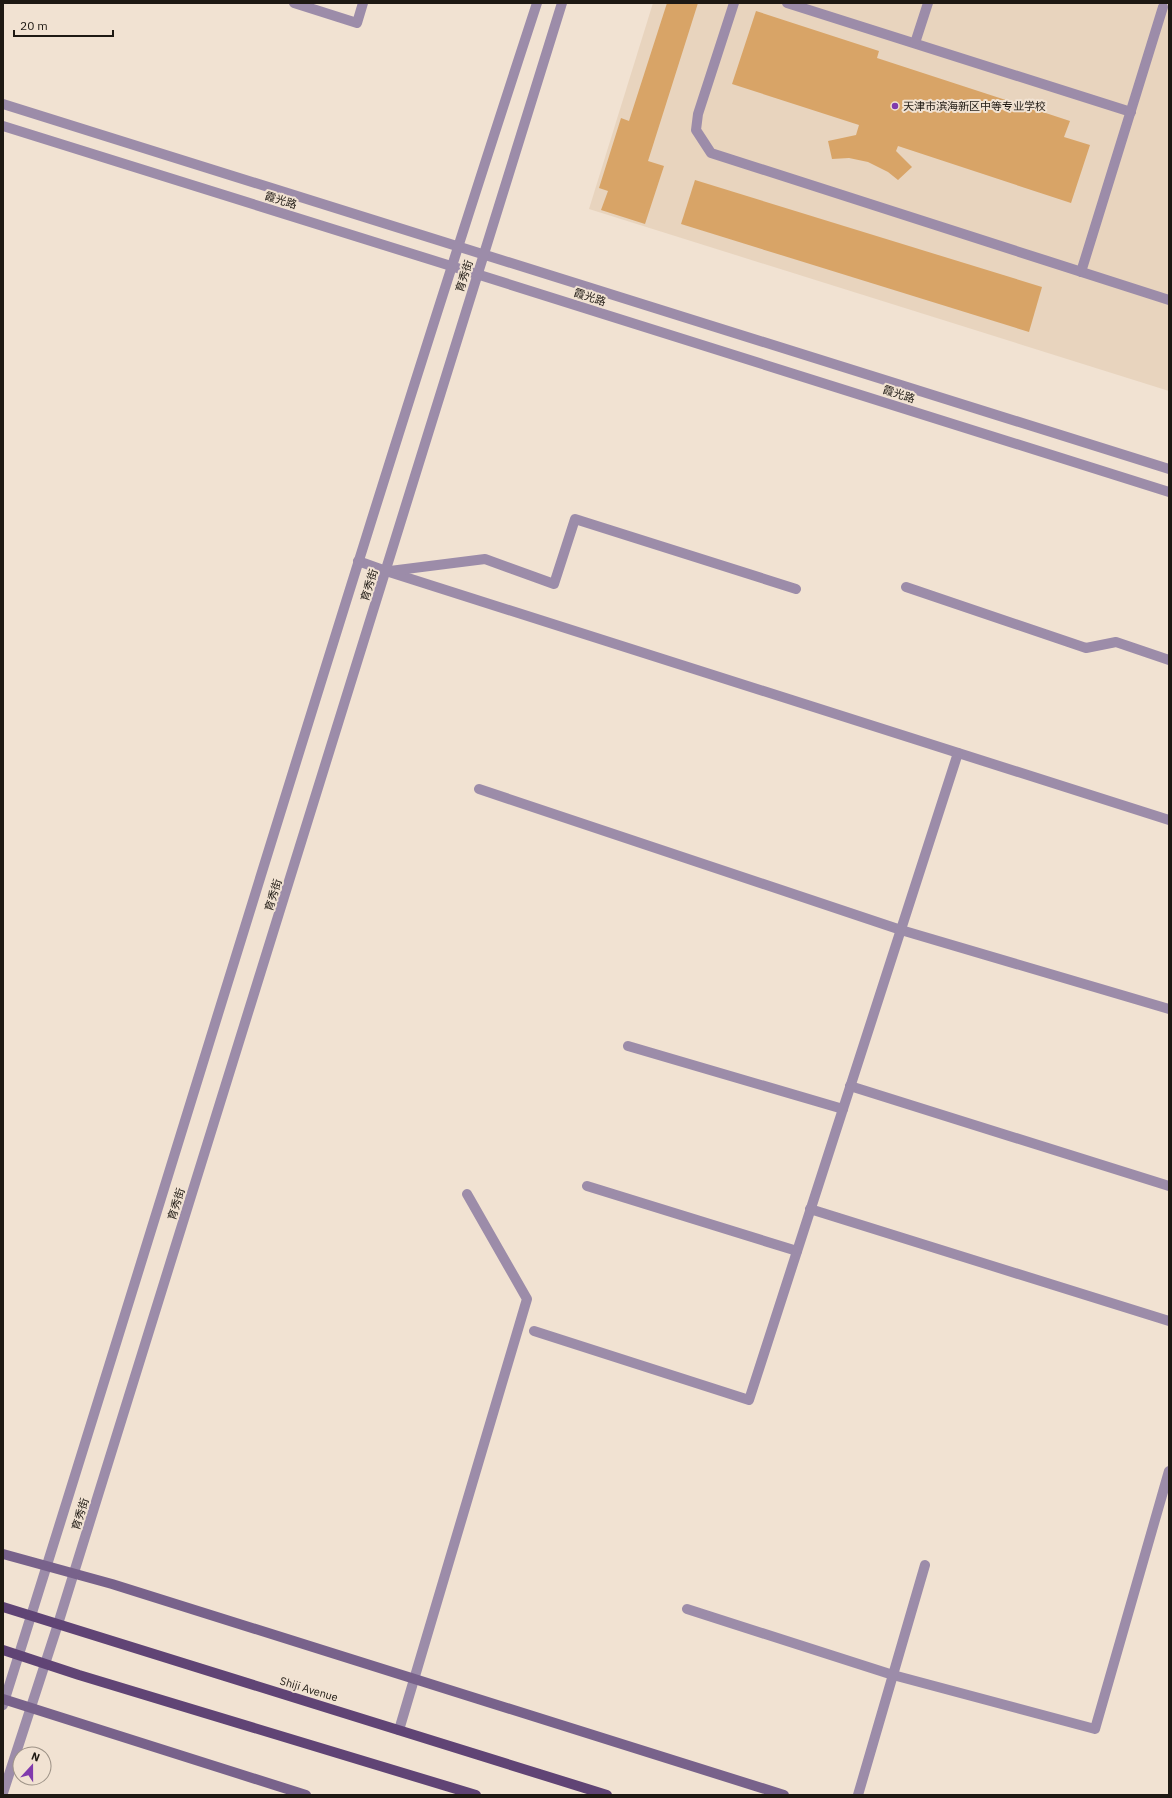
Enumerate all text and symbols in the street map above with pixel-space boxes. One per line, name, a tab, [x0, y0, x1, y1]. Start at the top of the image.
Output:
scale bar	[14, 12, 113, 38]
text: 20 m	[20, 18, 48, 33]
place label: 天津市滨海新区中等专业学校	[903, 99, 1046, 113]
marker: 天津市滨海新区中等专业学校	[890, 101, 900, 111]
street label: 霞光路	[263, 188, 299, 212]
street label: 育秀街	[452, 258, 476, 294]
street label: 霞光路	[572, 285, 608, 309]
street label: 霞光路	[881, 382, 917, 406]
street label: 育秀街	[357, 567, 381, 603]
street label: 育秀街	[261, 877, 285, 913]
street label: 育秀街	[164, 1186, 188, 1222]
street label: 育秀街	[68, 1496, 92, 1532]
street label: Shiji Avenue	[278, 1674, 340, 1704]
north arrow	[12, 1746, 52, 1786]
text: N	[29, 1749, 42, 1765]

